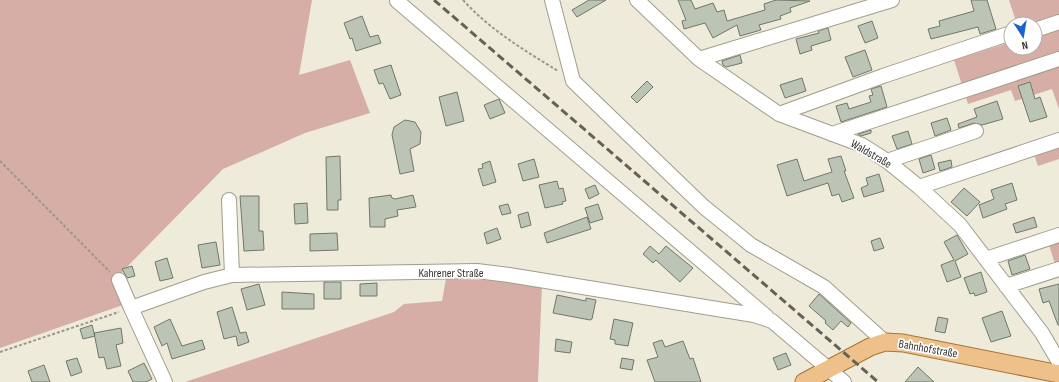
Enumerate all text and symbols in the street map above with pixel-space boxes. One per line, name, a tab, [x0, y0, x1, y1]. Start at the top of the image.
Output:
north arrow	[1003, 16, 1043, 56]
text: N	[1021, 38, 1029, 52]
street label: Waldstraße	[848, 136, 894, 172]
street label: Kahrener Straße	[418, 266, 484, 281]
street label: Bahnhofstraße	[897, 336, 959, 362]

